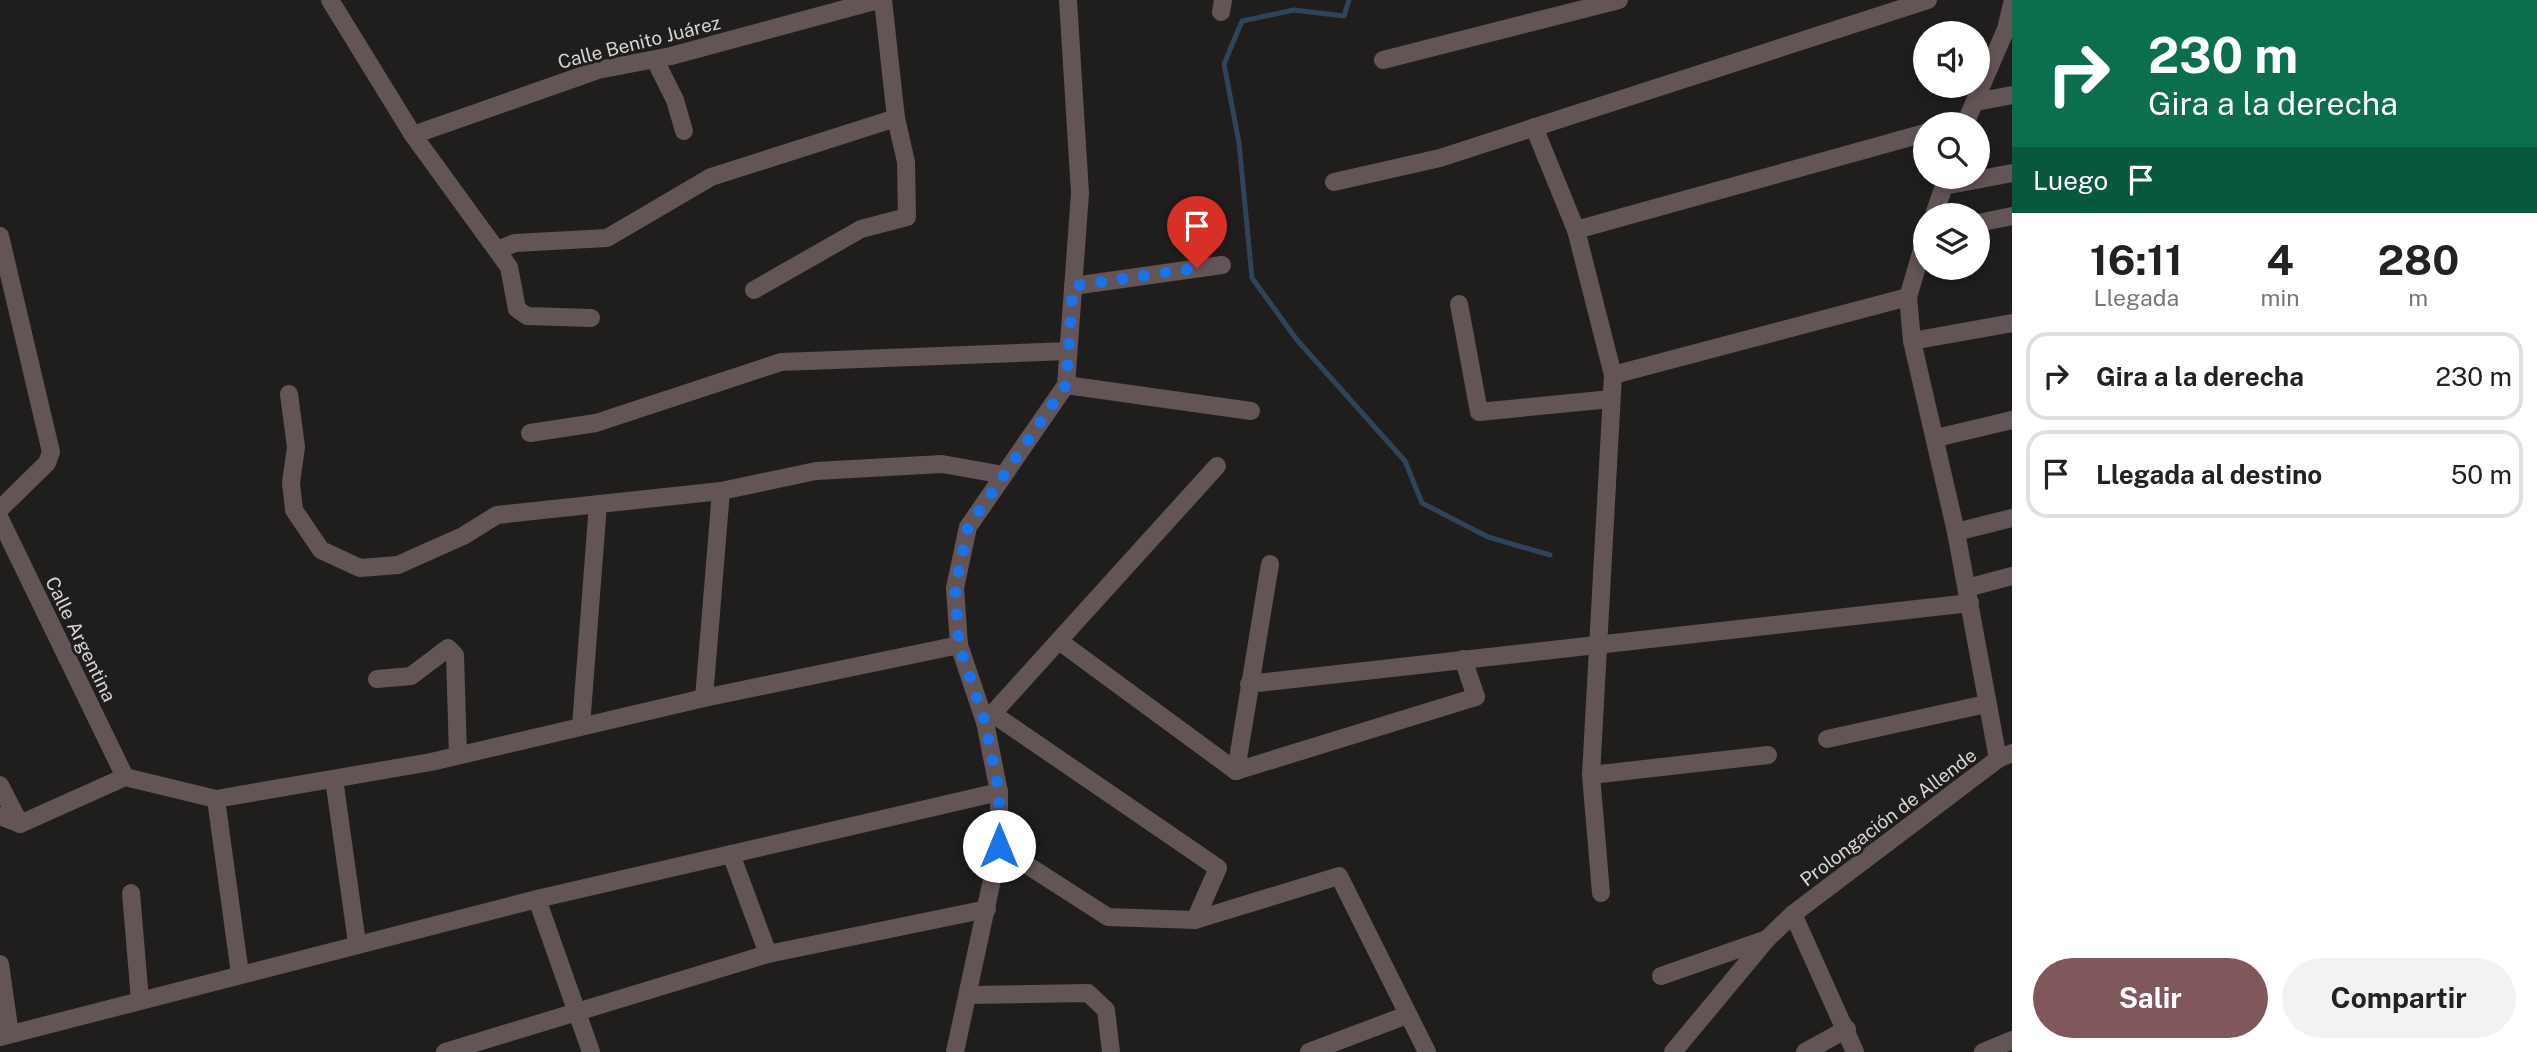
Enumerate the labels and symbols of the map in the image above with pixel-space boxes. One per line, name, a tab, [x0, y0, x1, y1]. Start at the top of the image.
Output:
street label: Calle Benito Juárez	[555, 11, 723, 73]
pin	[1167, 196, 1227, 268]
street label: Calle Argentina	[41, 573, 121, 705]
street label: Prolongación de Allende	[1796, 744, 1980, 890]
position arrow	[962, 809, 1036, 883]

